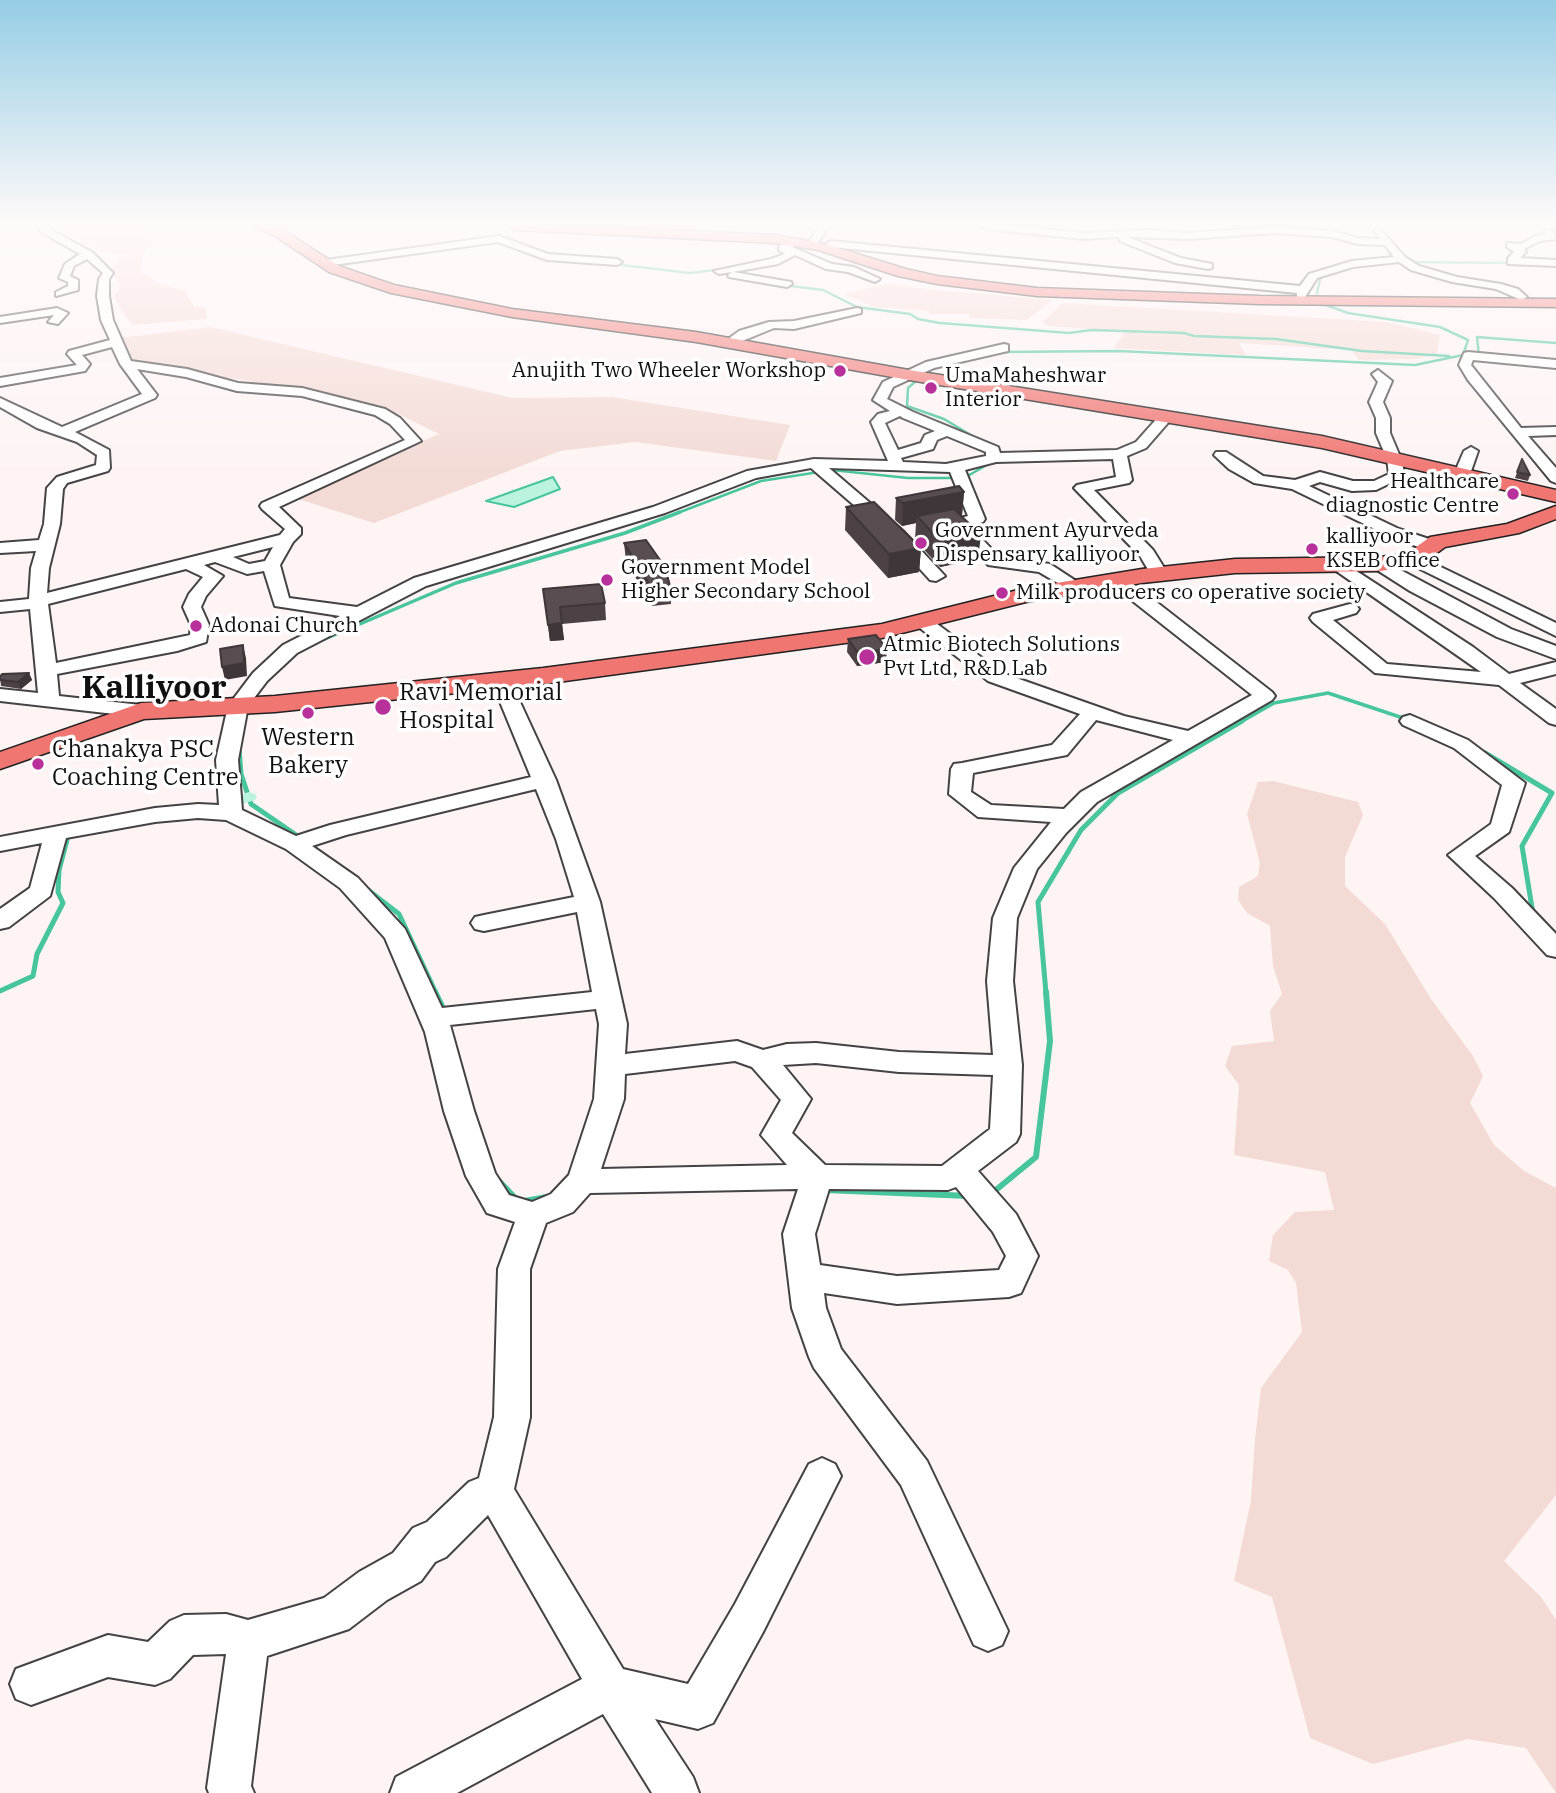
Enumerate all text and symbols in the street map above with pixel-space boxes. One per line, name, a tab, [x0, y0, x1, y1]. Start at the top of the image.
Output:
place label: Anujith Two Wheeler Workshop	[512, 358, 826, 384]
marker: Anujith Two Wheeler Workshop	[832, 363, 848, 379]
place label: UmaMaheshwar Interior	[945, 363, 1106, 413]
marker: UmaMaheshwar Interior	[923, 380, 939, 396]
place label: Healthcare diagnostic Centre	[1326, 469, 1499, 519]
marker: Healthcare diagnostic Centre	[1505, 486, 1521, 502]
place label: Government Ayurveda Dispensary kalliyoor	[935, 518, 1159, 568]
place label: kalliyoor KSEB office	[1326, 524, 1440, 574]
marker: Government Ayurveda Dispensary kalliyoor	[913, 535, 929, 551]
marker: kalliyoor KSEB office	[1304, 541, 1320, 557]
place label: Government Model Higher Secondary School	[621, 555, 870, 605]
marker: Government Model Higher Secondary School	[599, 572, 615, 588]
place label: Milk producers co operative society	[1016, 580, 1366, 606]
marker: Milk producers co operative society	[994, 585, 1010, 601]
place label: Adonai Church	[210, 613, 358, 639]
marker: Adonai Church	[188, 618, 204, 634]
place label: Atmic Biotech Solutions Pvt Ltd, R&D Lab	[883, 632, 1120, 682]
marker: Atmic Biotech Solutions Pvt Ltd, R&D Lab	[857, 647, 877, 667]
district label: Kalliyoor	[81, 670, 227, 708]
place label: Ravi Memorial Hospital	[399, 679, 563, 735]
marker: Ravi Memorial Hospital	[373, 697, 393, 717]
marker: Western Bakery	[300, 705, 316, 721]
place label: Western Bakery	[261, 724, 355, 780]
place label: Chanakya PSC Coaching Centre	[52, 736, 239, 792]
marker: Chanakya PSC Coaching Centre	[30, 756, 46, 772]

